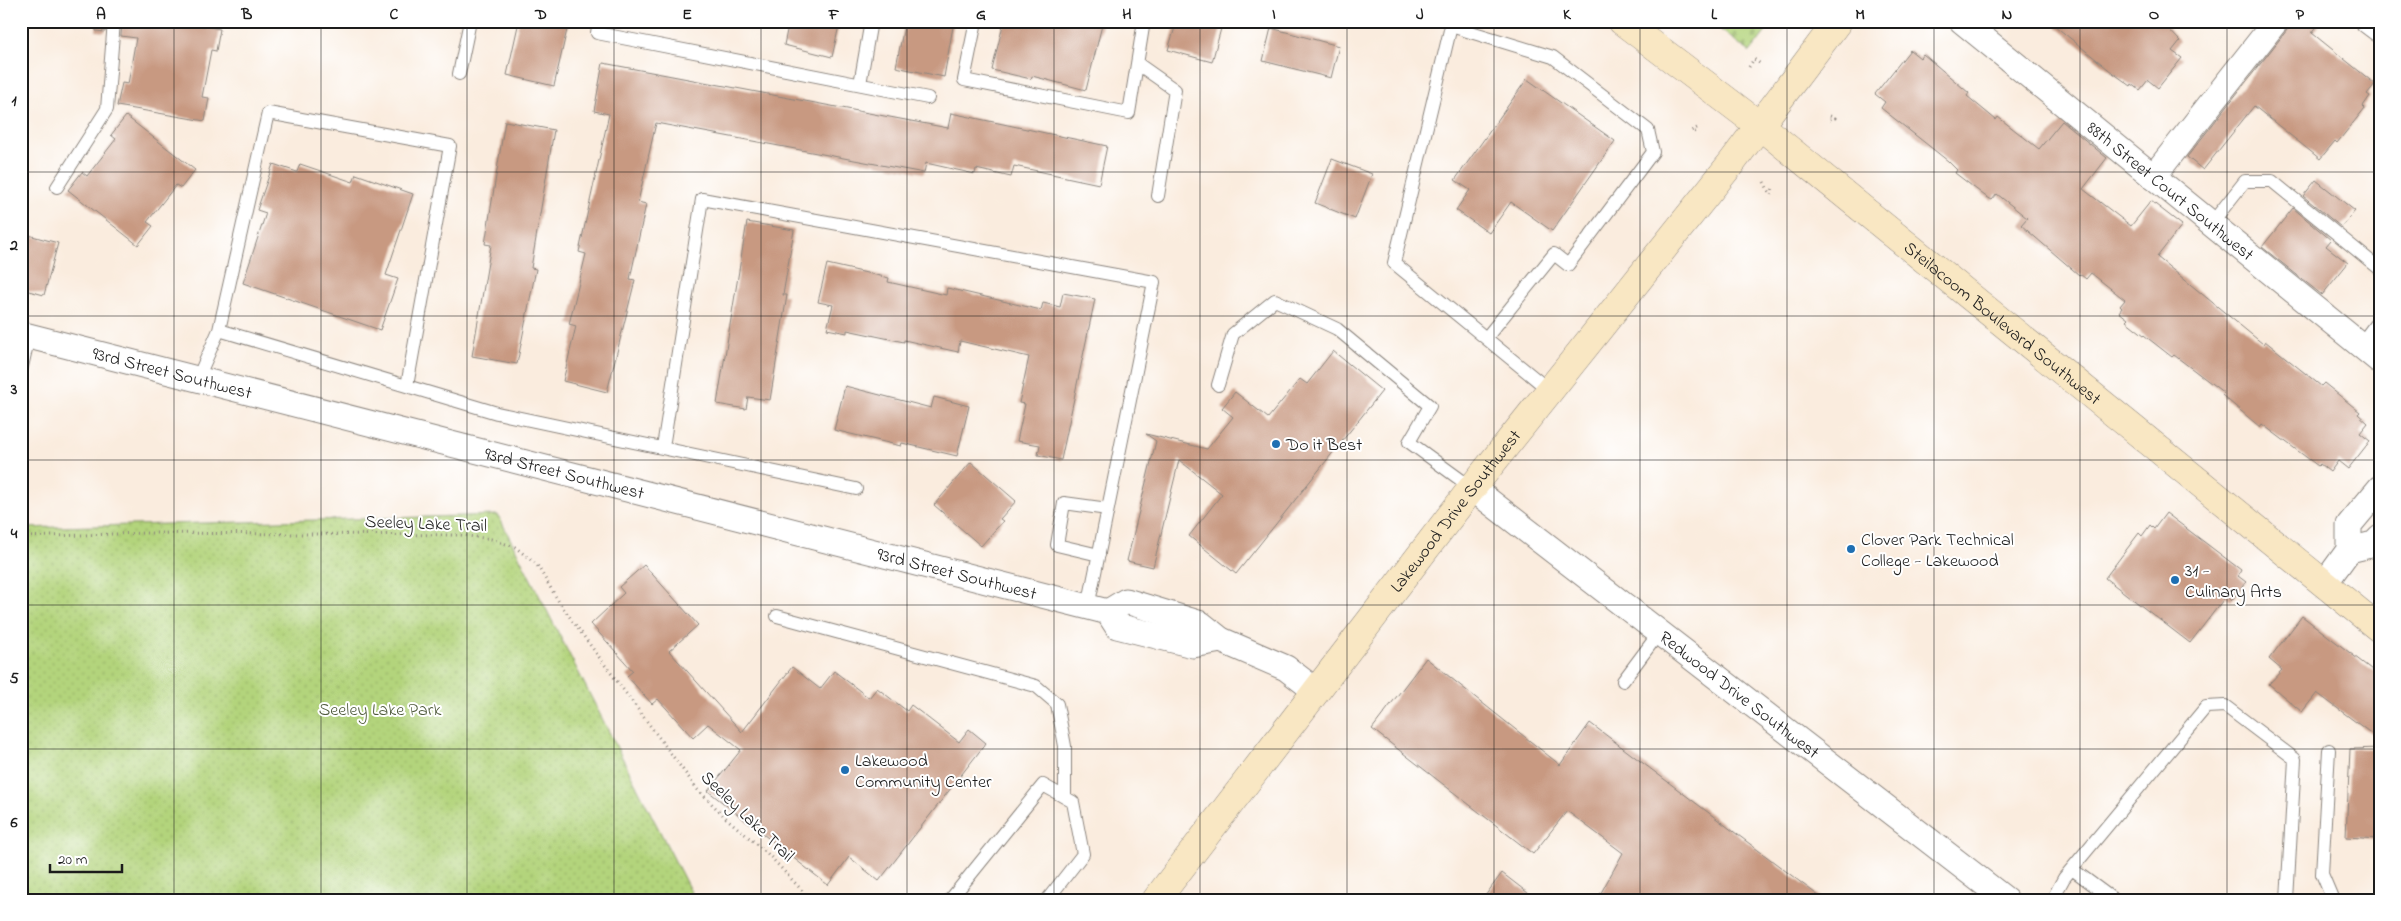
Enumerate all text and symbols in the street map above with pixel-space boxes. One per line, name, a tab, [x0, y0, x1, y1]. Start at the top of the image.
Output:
text: A	[96, 3, 106, 27]
text: B	[241, 3, 253, 27]
text: C	[390, 3, 399, 27]
text: D	[534, 3, 547, 27]
text: E	[682, 3, 692, 27]
text: F	[828, 3, 840, 27]
text: G	[976, 3, 986, 27]
text: H	[1122, 3, 1132, 27]
text: I	[1272, 3, 1276, 27]
text: J	[1416, 3, 1424, 27]
text: K	[1563, 3, 1572, 27]
text: L	[1711, 3, 1718, 27]
text: M	[1855, 3, 1865, 27]
text: N	[2002, 3, 2013, 27]
text: O	[2149, 3, 2160, 27]
text: P	[2296, 3, 2305, 27]
text: 1	[11, 89, 17, 113]
street label: 88th Street Court Southwest	[2080, 116, 2259, 268]
text: 2	[9, 234, 18, 258]
street label: Steilacoom Boulevard Southwest	[1897, 236, 2106, 413]
street label: 93rd Street Southwest	[89, 342, 254, 407]
text: 3	[10, 378, 18, 402]
street label: Lakewood Drive Southwest	[1385, 425, 1529, 599]
place label: Do it Best	[1285, 433, 1362, 459]
marker: Do it Best	[1270, 438, 1282, 450]
street label: 93rd Street Southwest	[481, 442, 647, 508]
street label: Seeley Lake Trail	[365, 510, 487, 540]
text: 4	[10, 522, 18, 546]
place label: Clover Park Technical College - Lakewood	[1861, 528, 2014, 576]
street label: 93rd Street Southwest	[874, 542, 1039, 608]
marker: Clover Park Technical College - Lakewood	[1845, 543, 1857, 555]
place label: 31 - Culinary Arts	[2185, 559, 2282, 606]
marker: 31 - Culinary Arts	[2169, 574, 2181, 586]
street label: Redwood Drive Southwest	[1653, 626, 1824, 766]
text: 5	[9, 667, 19, 691]
park label: Seeley Lake Park	[319, 698, 441, 724]
place label: Lakewood Community Center	[855, 749, 992, 796]
marker: Lakewood Community Center	[839, 764, 851, 776]
street label: Seeley Lake Trail	[694, 766, 800, 869]
text: 6	[9, 811, 18, 835]
scale bar	[50, 841, 122, 873]
text: 20 m	[58, 849, 88, 871]

